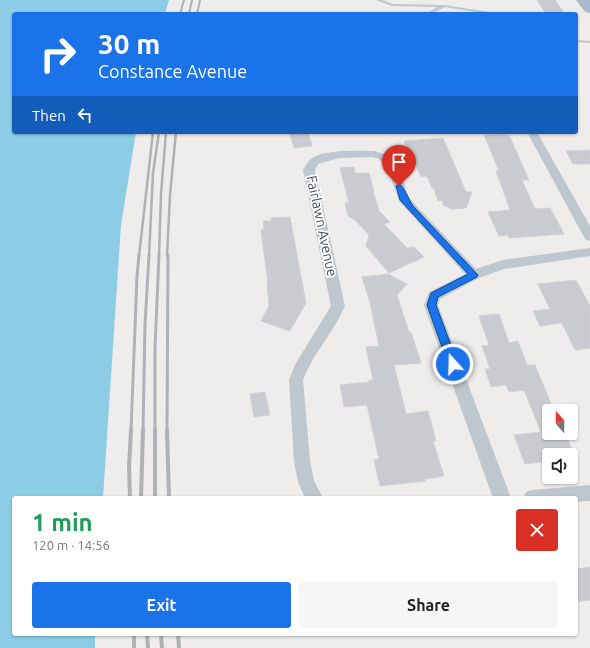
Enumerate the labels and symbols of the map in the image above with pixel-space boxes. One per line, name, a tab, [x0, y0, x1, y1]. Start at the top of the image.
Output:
pin	[382, 145, 416, 186]
street label: Fairlawn Avenue	[303, 174, 341, 278]
position arrow	[432, 343, 474, 385]
north arrow	[542, 404, 578, 440]

